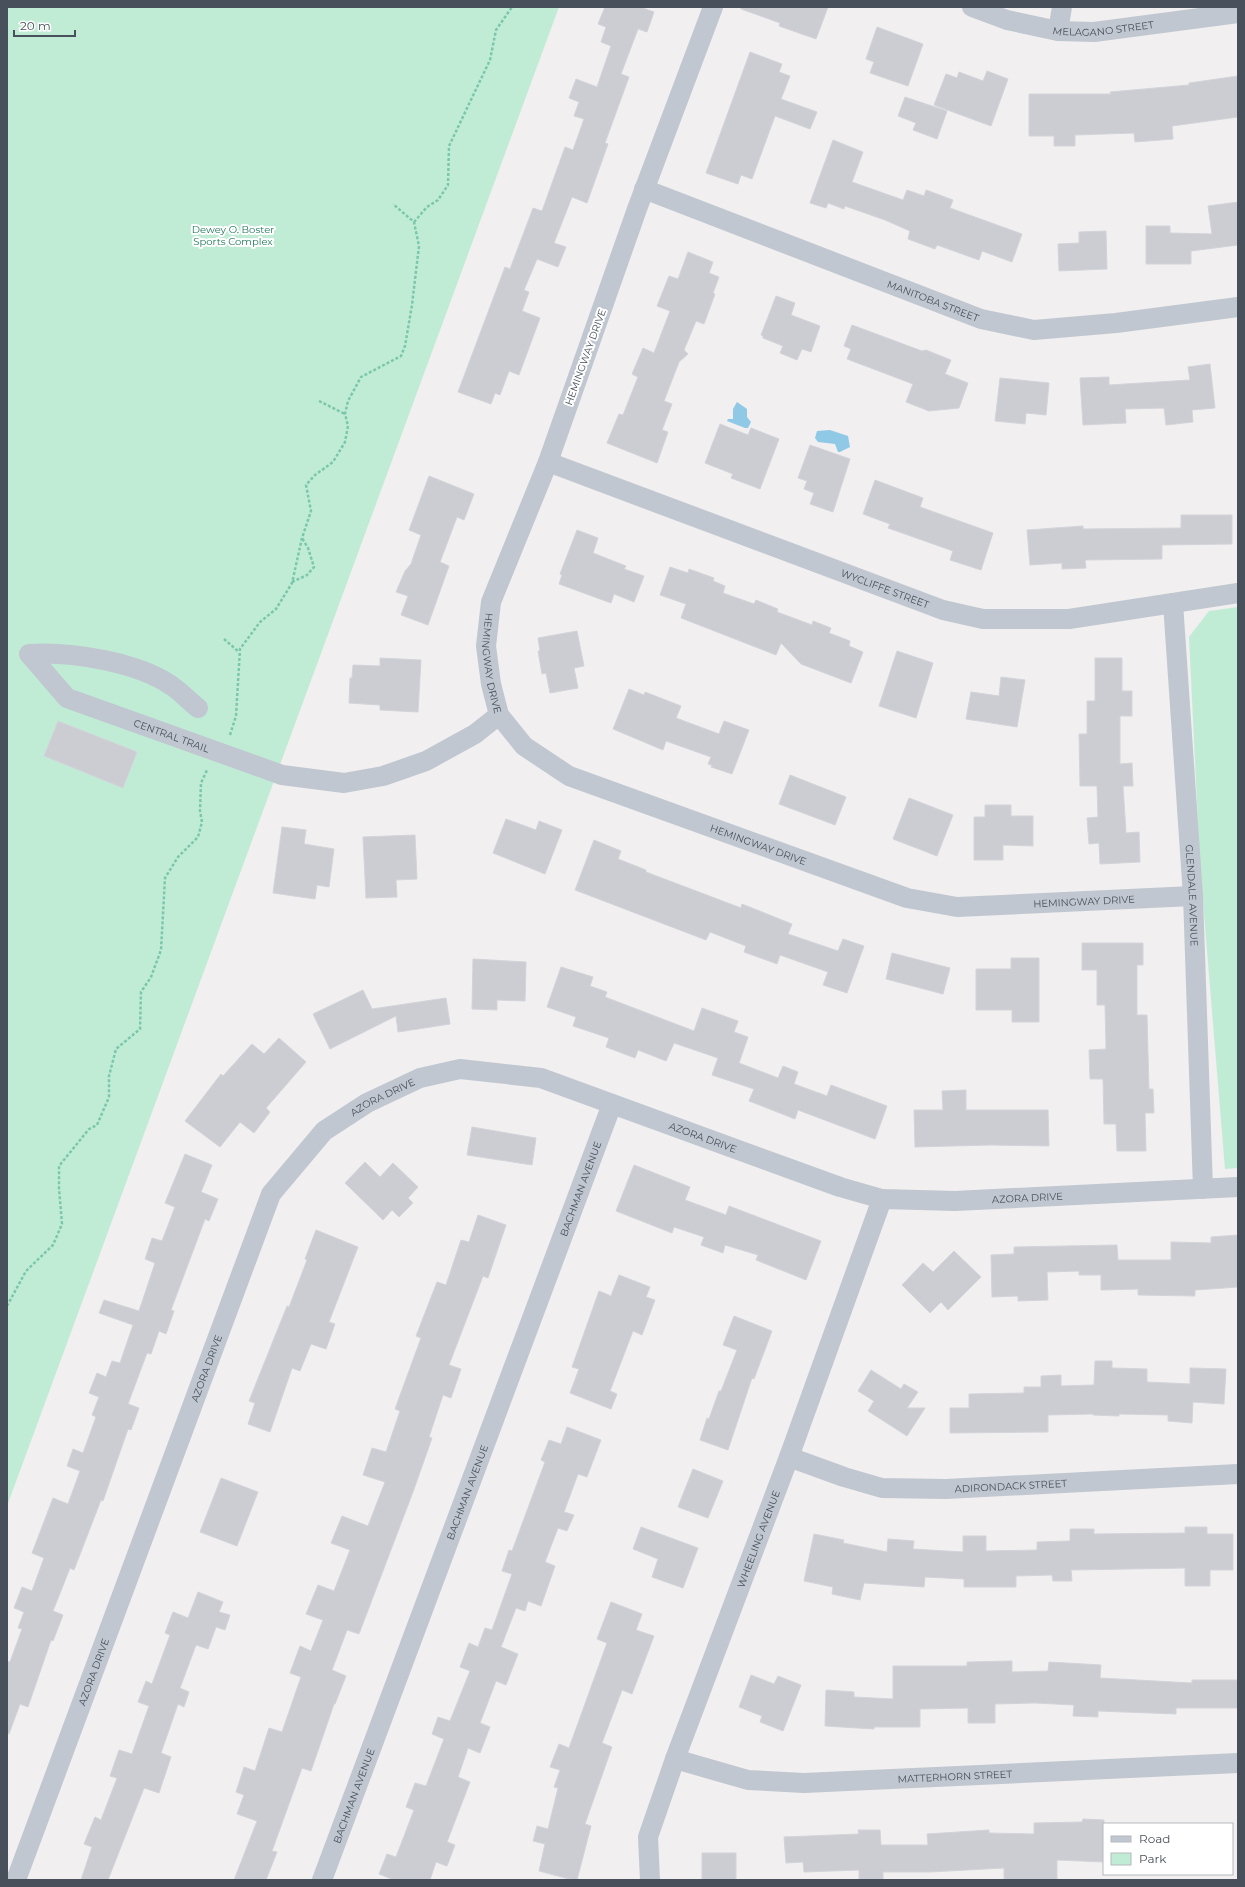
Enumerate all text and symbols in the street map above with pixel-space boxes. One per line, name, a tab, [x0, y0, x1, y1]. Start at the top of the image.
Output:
scale bar	[14, 12, 75, 38]
text: 20 m	[20, 18, 51, 33]
street label: MELAGANO STREET	[1051, 18, 1155, 39]
park label: Dewey O. Boster Sports Complex	[192, 223, 274, 248]
street label: MANITOBA STREET	[885, 277, 981, 325]
street label: HEMINGWAY DRIVE	[562, 307, 609, 407]
street label: WYCLIFFE STREET	[839, 566, 931, 611]
street label: HEMINGWAY DRIVE	[479, 612, 504, 715]
street label: CENTRAL TRAIL	[132, 716, 211, 756]
street label: HEMINGWAY DRIVE	[708, 821, 808, 868]
street label: GLENDALE AVENUE	[1182, 844, 1201, 947]
street label: HEMINGWAY DRIVE	[1033, 893, 1135, 910]
street label: AZORA DRIVE	[348, 1075, 417, 1119]
street label: AZORA DRIVE	[667, 1119, 739, 1156]
street label: BACHMAN AVENUE	[557, 1139, 605, 1238]
street label: AZORA DRIVE	[992, 1190, 1063, 1206]
street label: AZORA DRIVE	[188, 1333, 225, 1404]
street label: BACHMAN AVENUE	[444, 1443, 491, 1542]
street label: ADIRONDACK STREET	[954, 1477, 1068, 1496]
street label: WHEELING AVENUE	[734, 1488, 783, 1589]
street label: AZORA DRIVE	[75, 1636, 112, 1708]
street label: BACHMAN AVENUE	[330, 1746, 378, 1845]
street label: MATTERHORN STREET	[897, 1767, 1013, 1786]
legend	[1103, 1823, 1233, 1875]
text: Road	[1139, 1831, 1170, 1846]
text: Park	[1139, 1851, 1167, 1866]

